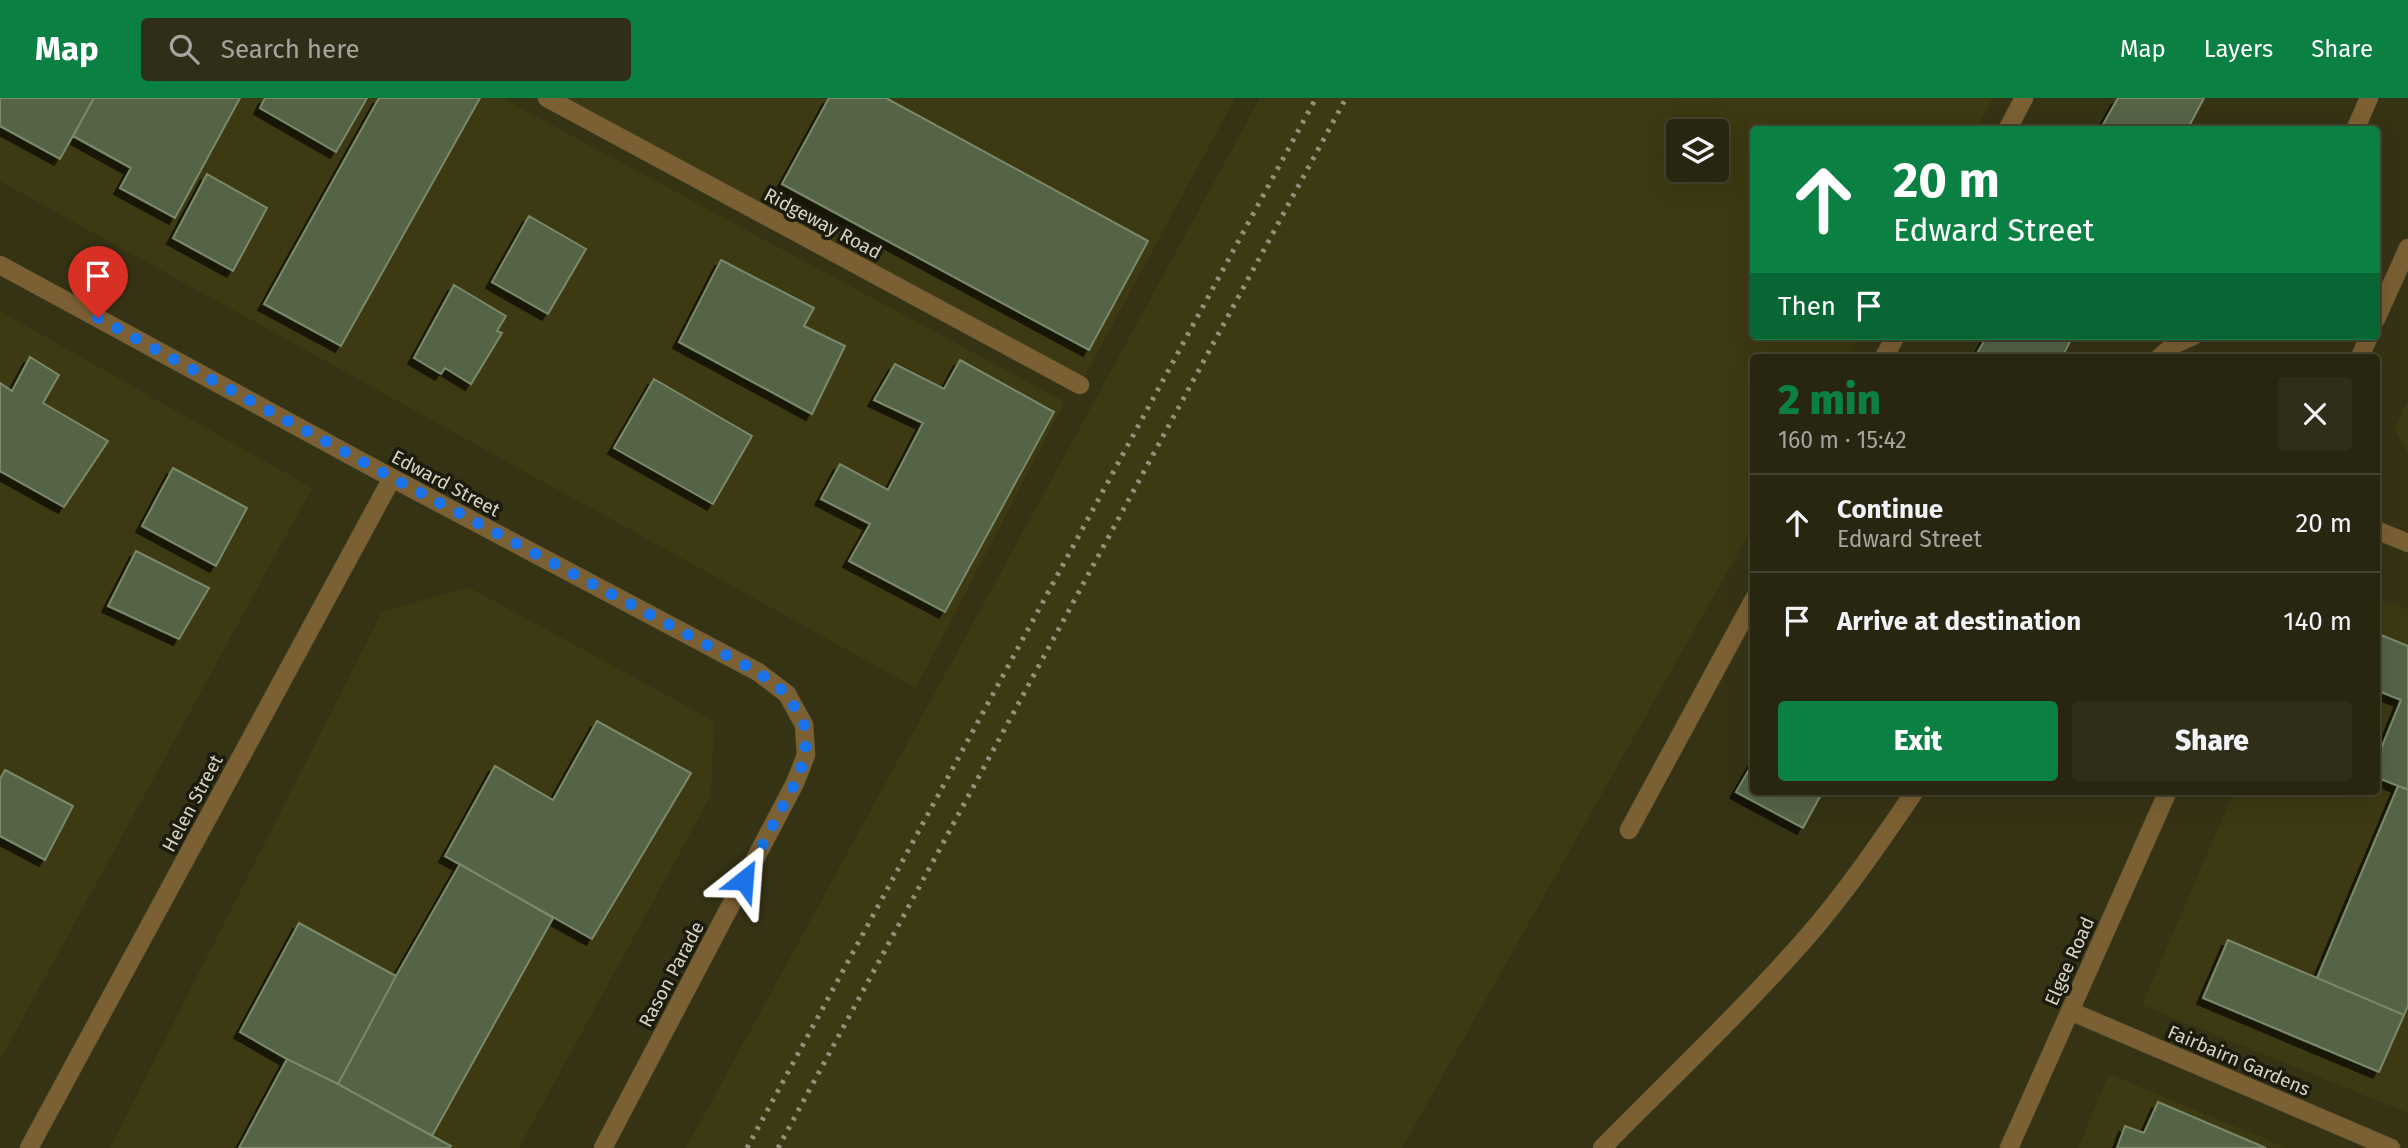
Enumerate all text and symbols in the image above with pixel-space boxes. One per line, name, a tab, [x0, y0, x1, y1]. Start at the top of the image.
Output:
search box	[141, 18, 631, 81]
text: Map	[35, 29, 99, 69]
icon: search	[165, 30, 203, 68]
text: Search here	[221, 34, 360, 65]
text: Map	[2120, 35, 2166, 63]
text: Layers	[2204, 35, 2273, 63]
text: Share	[2311, 35, 2373, 63]
map controls	[1666, 119, 1729, 182]
button: layers	[1666, 119, 1729, 182]
text: 20 m	[1893, 151, 2000, 210]
icon: ahead	[1778, 154, 1869, 245]
street label: Ridgeway Road	[760, 183, 885, 264]
text: Edward Street	[1893, 211, 2094, 249]
pin	[68, 246, 128, 318]
icon: arrive	[79, 257, 117, 295]
icon: arrive	[1850, 287, 1888, 325]
text: Then	[1778, 291, 1836, 322]
text: 2 min	[1778, 375, 1881, 425]
button: close	[2278, 377, 2352, 451]
text: 160 m · 15:42	[1778, 426, 1907, 454]
street label: Edward Street	[388, 445, 504, 522]
text: Continue	[1837, 494, 1943, 525]
icon: ahead	[1778, 504, 1816, 542]
text: 20 m	[2295, 508, 2352, 539]
text: Edward Street	[1837, 525, 1982, 553]
icon: arrive	[1778, 602, 1816, 640]
text: Arrive at destination	[1837, 606, 2081, 637]
text: 140 m	[2283, 606, 2352, 637]
button: Exit	[1778, 701, 2058, 781]
button: Share	[2072, 701, 2352, 781]
street label: Helen Street	[157, 751, 228, 856]
position arrow	[707, 843, 781, 917]
street label: Elgee Road	[2040, 913, 2099, 1009]
street label: Rason Parade	[634, 917, 709, 1031]
street label: Fairbairn Gardens	[2164, 1020, 2314, 1101]

